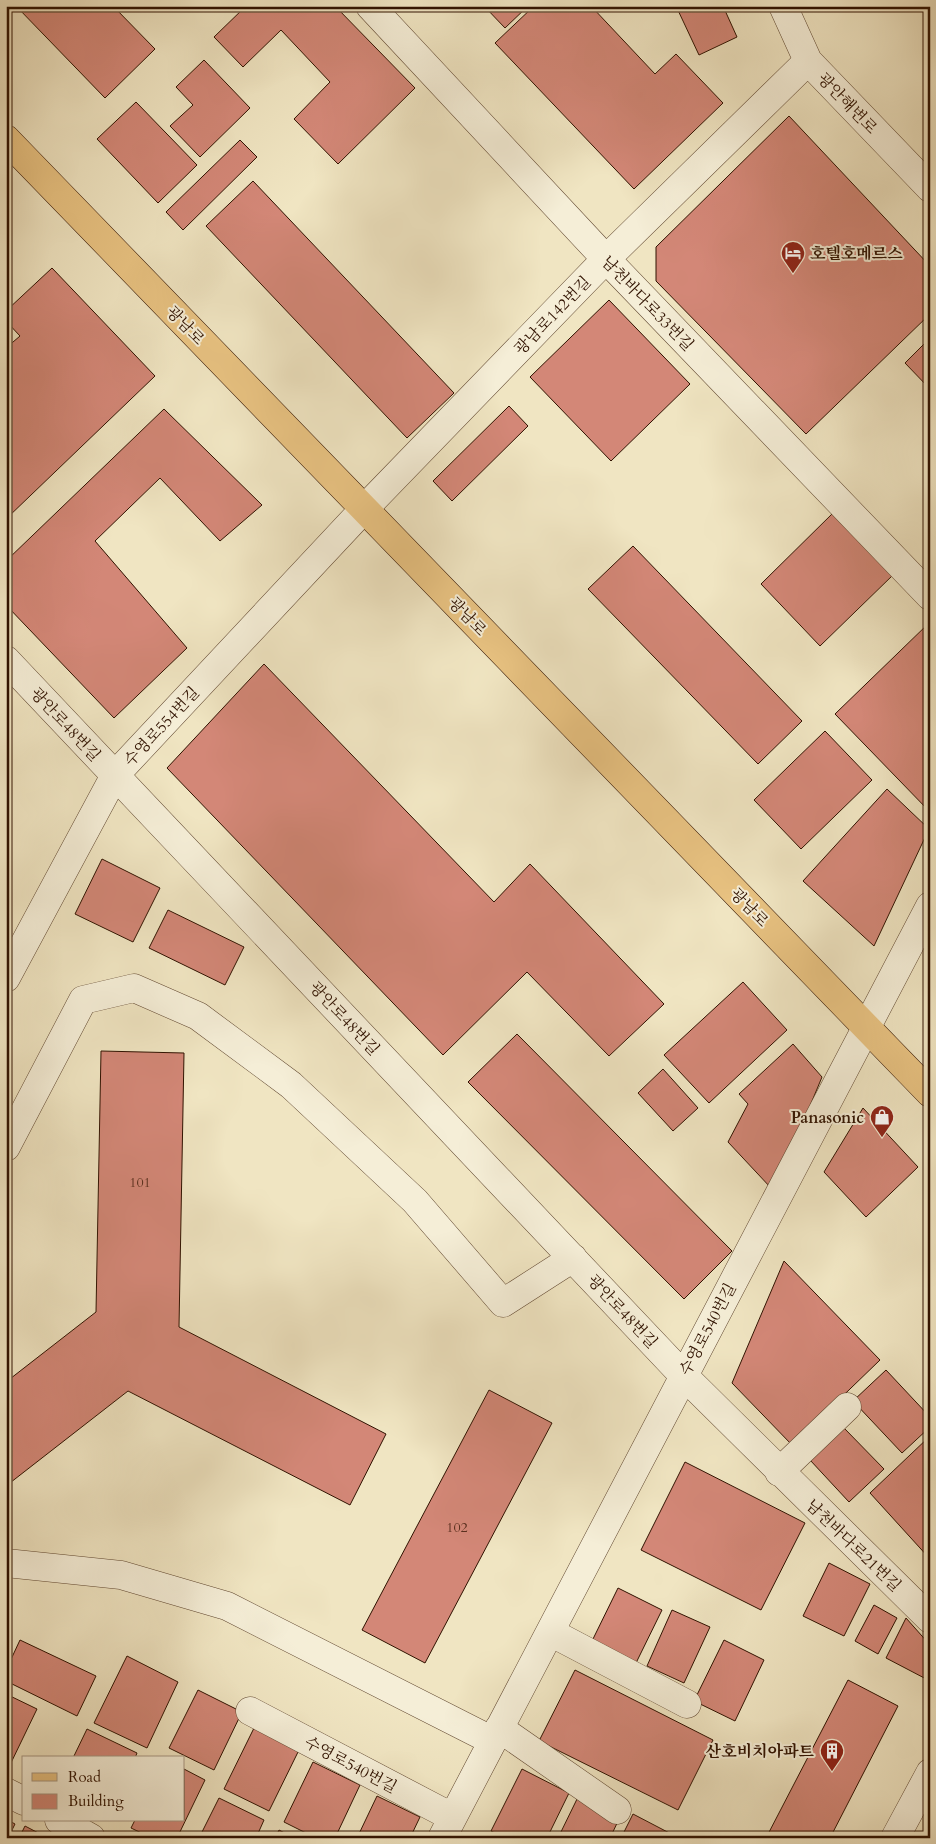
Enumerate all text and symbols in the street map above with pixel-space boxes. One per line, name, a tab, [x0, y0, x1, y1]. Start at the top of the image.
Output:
street label: 광안해변로	[813, 68, 882, 140]
hotel icon: 호텔호메르스	[780, 240, 806, 274]
place label: 호텔호메르스	[810, 243, 903, 265]
street label: 남천바다로33번길	[596, 251, 698, 356]
street label: 광남로142번길	[509, 271, 596, 360]
street label: 광남로	[161, 301, 210, 350]
street label: 광남로	[443, 592, 492, 641]
street label: 수영로554번길	[119, 682, 205, 771]
street label: 광안로48번길	[25, 683, 105, 766]
street label: 광남로	[725, 883, 774, 932]
street label: 광안로48번길	[304, 977, 384, 1060]
shop icon: Panasonic	[869, 1104, 895, 1138]
place label: Panasonic	[791, 1107, 864, 1129]
house number: 101	[129, 1173, 151, 1192]
street label: 광안로48번길	[582, 1270, 662, 1353]
street label: 수영로540번길	[674, 1279, 742, 1380]
street label: 남천바다로21번길	[801, 1495, 906, 1597]
house number: 102	[446, 1518, 468, 1537]
street label: 수영로540번길	[300, 1731, 401, 1799]
building icon: 산호비치아파트	[819, 1738, 845, 1772]
place label: 산호비치아파트	[706, 1741, 815, 1763]
legend	[22, 1756, 185, 1822]
text: Road	[68, 1767, 101, 1787]
text: Building	[68, 1791, 124, 1811]

